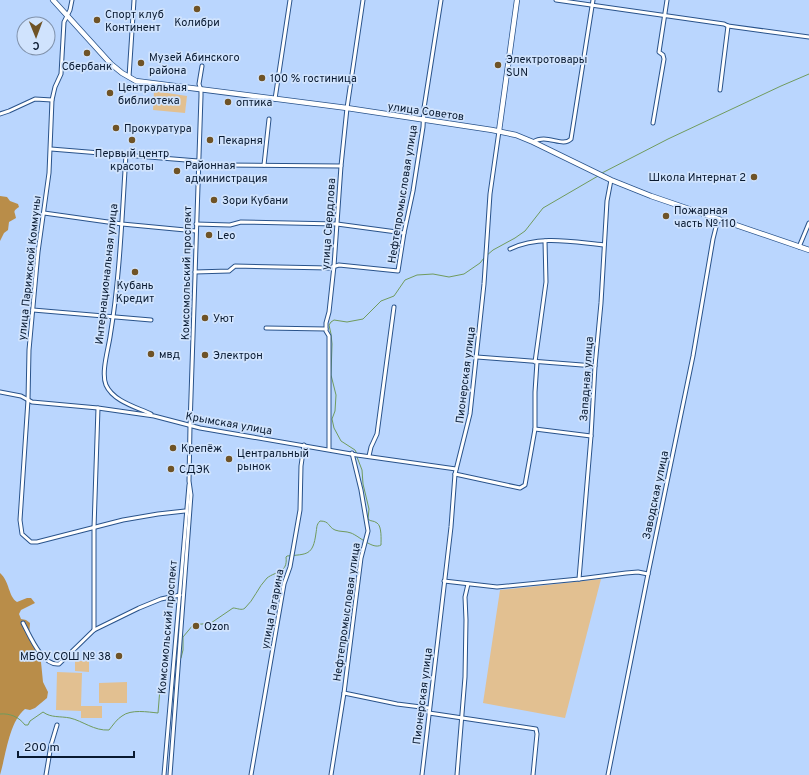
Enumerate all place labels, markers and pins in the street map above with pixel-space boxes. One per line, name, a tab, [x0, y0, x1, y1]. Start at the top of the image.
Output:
marker: Колибри	[192, 4, 202, 14]
place label: Спорт клуб Континент	[105, 8, 164, 35]
marker: Спорт клуб Континент	[92, 15, 102, 25]
place label: Колибри	[174, 16, 220, 30]
marker: Сбербанк	[82, 48, 92, 58]
place label: Музей Абинского района	[149, 51, 240, 78]
place label: Электротовары SUN	[506, 53, 587, 80]
marker: Музей Абинского района	[136, 58, 146, 68]
place label: Сбербанк	[62, 60, 112, 74]
marker: Электротовары SUN	[493, 60, 503, 70]
place label: 100 % гостиница	[270, 72, 357, 86]
marker: 100 % гостиница	[257, 73, 267, 83]
place label: Центральная библиотека	[118, 81, 187, 108]
marker: Центральная библиотека	[105, 88, 115, 98]
place label: оптика	[236, 96, 273, 110]
marker: оптика	[223, 97, 233, 107]
place label: Прокуратура	[124, 122, 192, 136]
marker: Прокуратура	[111, 123, 121, 133]
place label: Пекарня	[218, 134, 263, 148]
marker: Первый центр красоты	[127, 135, 137, 145]
marker: Пекарня	[205, 135, 215, 145]
place label: Первый центр красоты	[95, 147, 169, 174]
place label: Районная администрация	[185, 159, 268, 186]
marker: Районная администрация	[172, 166, 182, 176]
place label: Школа Интернат 2	[649, 171, 746, 185]
marker: Школа Интернат 2	[749, 172, 759, 182]
place label: Зори Кубани	[222, 194, 288, 208]
marker: Зори Кубани	[209, 195, 219, 205]
place label: Пожарная часть № 110	[674, 204, 736, 231]
marker: Пожарная часть № 110	[661, 211, 671, 221]
place label: Leo	[217, 229, 235, 243]
marker: Leo	[204, 230, 214, 240]
marker: Кубань Кредит	[130, 267, 140, 277]
place label: Кубань Кредит	[116, 279, 154, 306]
place label: Уют	[213, 312, 234, 326]
marker: Уют	[200, 313, 210, 323]
place label: мвд	[159, 348, 180, 362]
marker: мвд	[146, 349, 156, 359]
place label: Электрон	[213, 349, 263, 363]
marker: Электрон	[200, 350, 210, 360]
place label: Крепёж	[181, 442, 222, 456]
marker: Крепёж	[168, 443, 178, 453]
place label: Центральный рынок	[237, 447, 309, 474]
marker: Центральный рынок	[224, 454, 234, 464]
place label: СДЭК	[179, 463, 210, 477]
marker: СДЭК	[166, 464, 176, 474]
place label: Ozon	[204, 620, 230, 634]
marker: Ozon	[191, 621, 201, 631]
place label: МБОУ СОШ № 38	[20, 650, 111, 664]
marker: МБОУ СОШ № 38	[114, 651, 124, 661]

